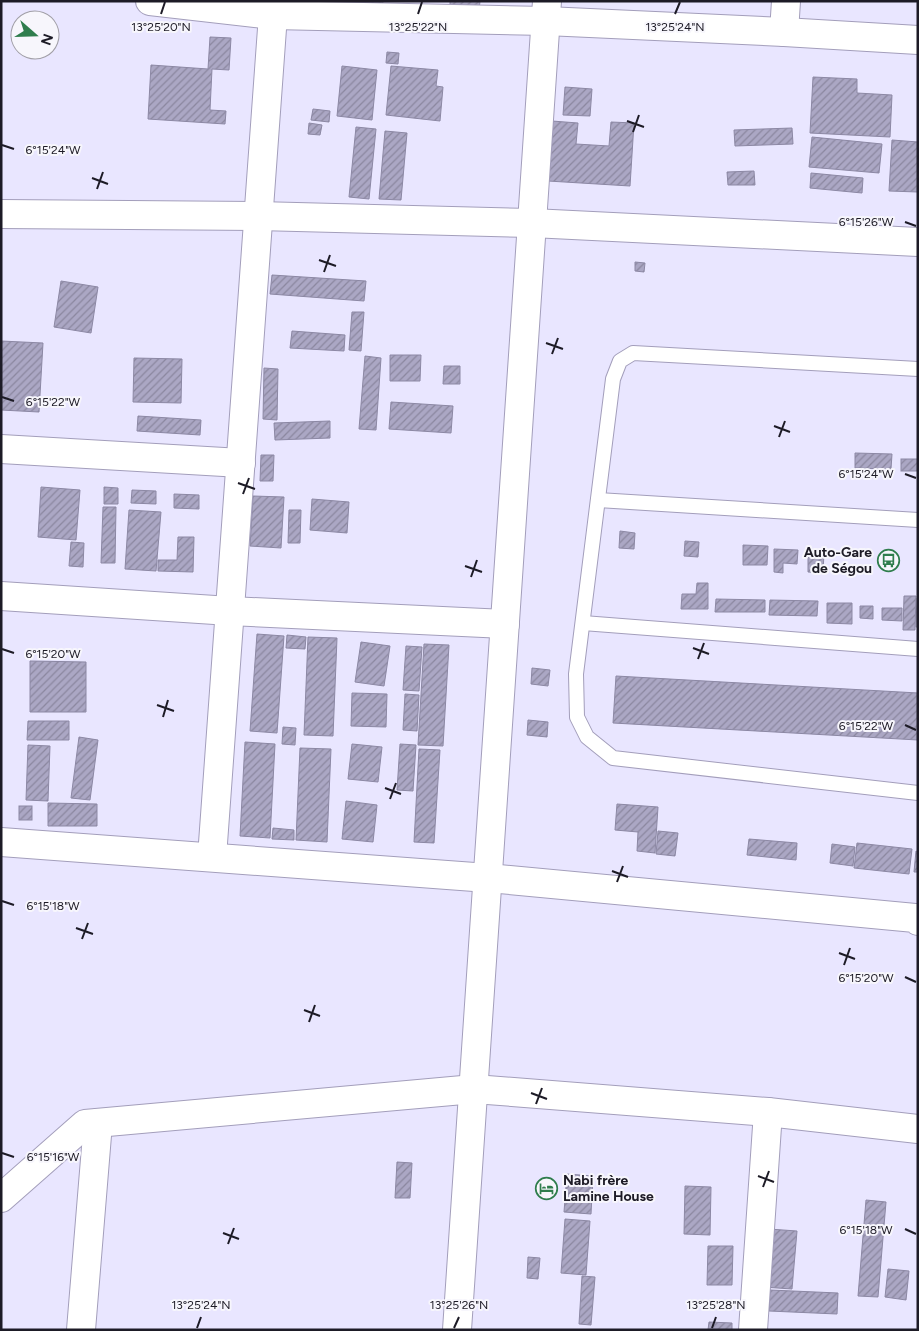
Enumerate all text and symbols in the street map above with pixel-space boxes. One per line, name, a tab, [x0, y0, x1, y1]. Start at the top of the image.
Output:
north arrow	[10, 10, 60, 60]
text: 13°25'20"N	[131, 20, 191, 34]
text: 13°25'22"N	[389, 20, 447, 34]
text: 13°25'24"N	[645, 20, 705, 34]
text: N	[37, 31, 57, 47]
text: 6°15'24"W	[26, 143, 81, 157]
text: 6°15'26"W	[839, 215, 894, 229]
text: 6°15'22"W	[26, 395, 81, 409]
text: 6°15'24"W	[839, 467, 894, 481]
place label: Auto-Gare de Ségou	[804, 544, 872, 577]
bus stop icon: Auto-Gare de Ségou	[876, 548, 900, 572]
text: 6°15'20"W	[25, 647, 81, 661]
text: 6°15'22"W	[839, 719, 894, 733]
text: 6°15'18"W	[26, 899, 80, 913]
text: 6°15'20"W	[838, 971, 894, 985]
text: 6°15'16"W	[27, 1150, 80, 1164]
place label: Nabi frère Lamine House	[563, 1172, 654, 1205]
hotel icon: Nabi frère Lamine House	[535, 1176, 559, 1200]
text: 6°15'18"W	[839, 1223, 893, 1237]
text: 13°25'24"N	[171, 1298, 231, 1312]
text: 13°25'26"N	[430, 1298, 488, 1312]
text: 13°25'28"N	[686, 1298, 746, 1312]

